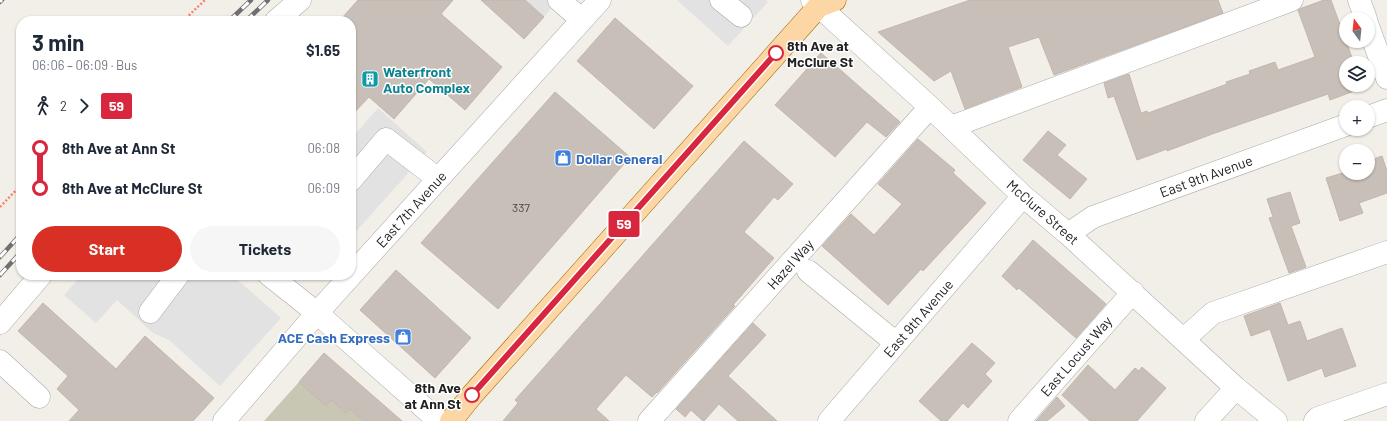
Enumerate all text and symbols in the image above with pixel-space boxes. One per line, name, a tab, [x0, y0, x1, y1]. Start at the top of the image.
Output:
north arrow	[1339, 12, 1375, 48]
map controls	[1339, 12, 1375, 180]
text: 3 min	[32, 29, 84, 55]
place label: 8th Ave at McClure St	[787, 37, 853, 70]
text: $1.65	[306, 41, 340, 59]
marker: 8th Ave at McClure St	[768, 45, 784, 61]
button: layers	[1339, 56, 1375, 92]
text: 06:06 – 06:09 · Bus	[32, 57, 137, 73]
place label: Waterfront Auto Complex	[383, 63, 471, 96]
building icon: Waterfront Auto Complex	[360, 69, 380, 89]
icon: walk	[32, 95, 54, 117]
icon: forward	[73, 95, 95, 117]
text: 59	[109, 97, 124, 114]
text: 2	[60, 98, 67, 114]
button: +	[1339, 100, 1375, 136]
text: 8th Ave at Ann St	[62, 139, 175, 157]
text: 06:08	[307, 140, 340, 156]
button: −	[1339, 144, 1375, 180]
shop icon: Dollar General	[553, 148, 573, 168]
place label: Dollar General	[576, 150, 662, 167]
street label: East 9th Avenue	[1157, 151, 1255, 201]
street label: East 7th Avenue	[372, 167, 450, 251]
street label: McClure Street	[1003, 176, 1083, 248]
text: 8th Ave at McClure St	[62, 179, 202, 197]
text: 06:09	[307, 180, 340, 196]
house number: 337	[512, 200, 530, 214]
line badge: 59	[606, 211, 642, 237]
text: 59	[617, 215, 631, 232]
button: Start	[32, 226, 182, 272]
button: Tickets	[190, 226, 340, 272]
street label: Hazel Way	[763, 235, 817, 292]
street label: East 9th Avenue	[880, 276, 956, 360]
street label: East Locust Way	[1037, 312, 1116, 399]
shop icon: ACE Cash Express	[393, 327, 413, 347]
place label: ACE Cash Express	[278, 329, 390, 346]
place label: 8th Ave at Ann St	[404, 379, 461, 412]
marker: 8th Ave at Ann St	[464, 387, 480, 403]

